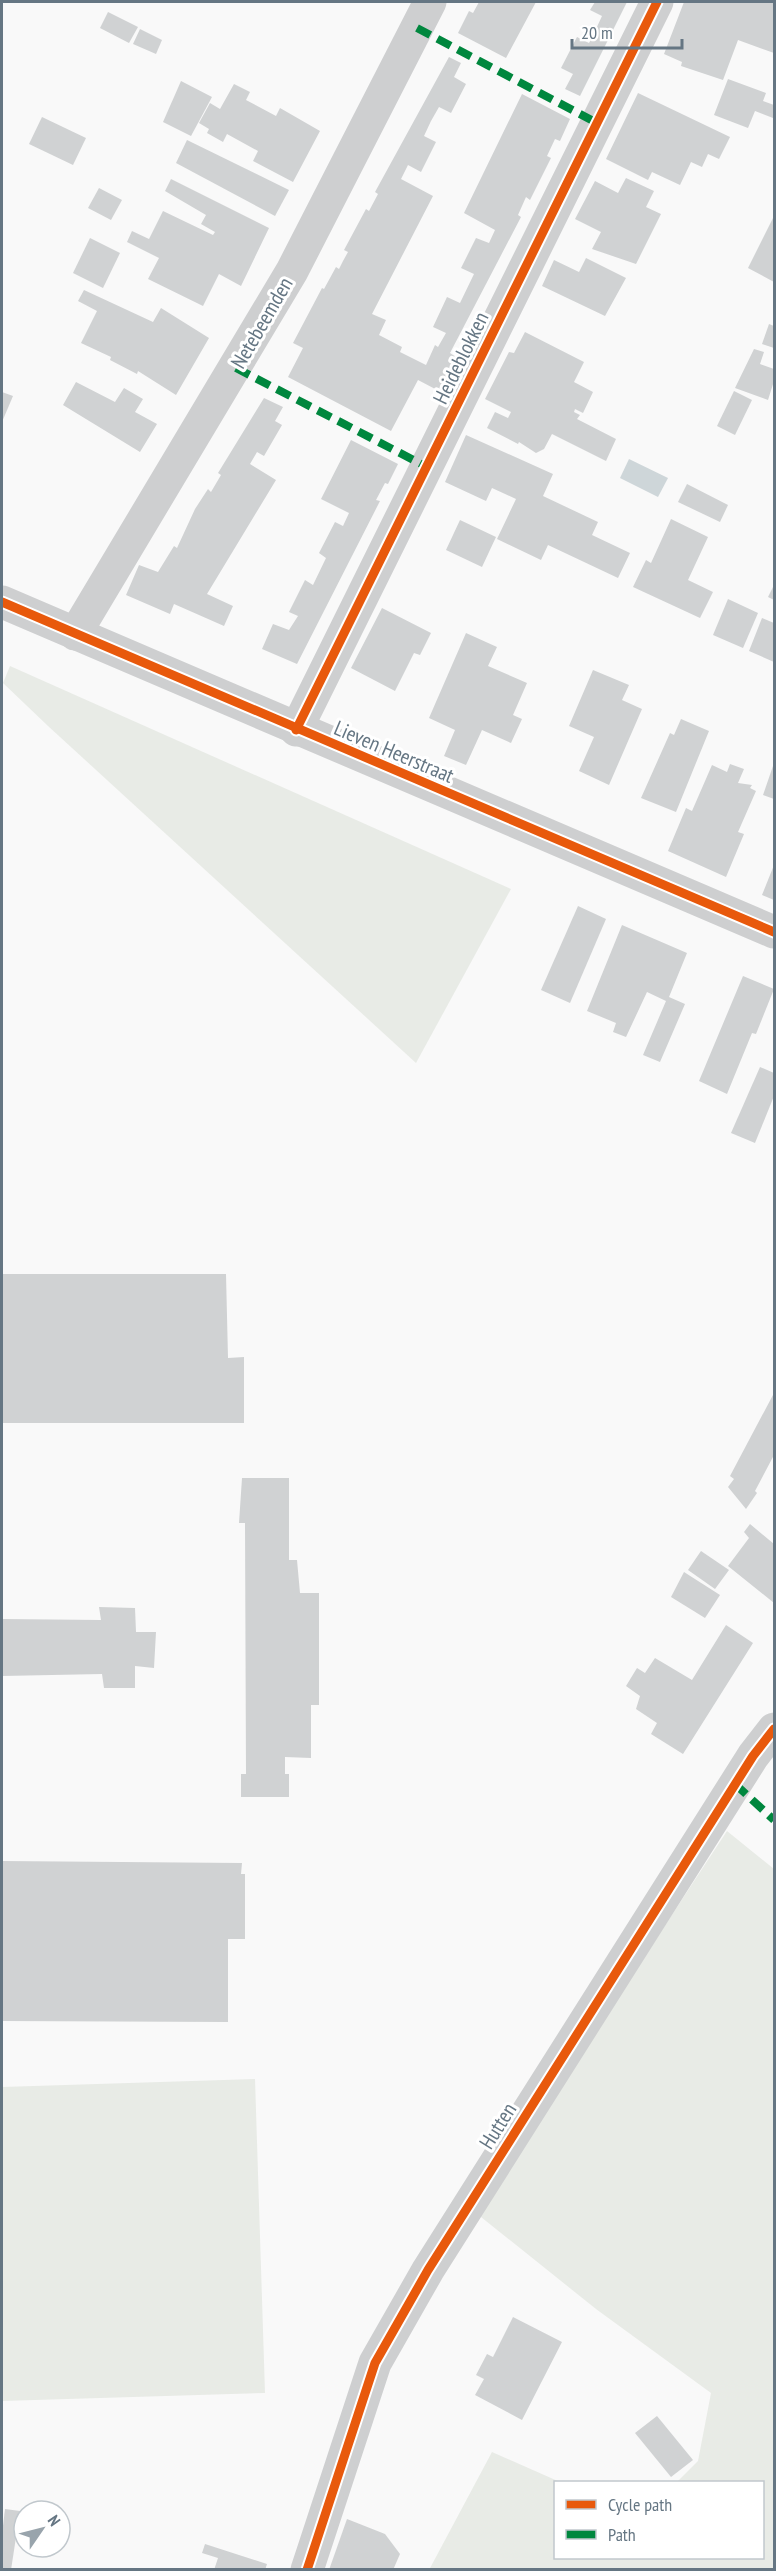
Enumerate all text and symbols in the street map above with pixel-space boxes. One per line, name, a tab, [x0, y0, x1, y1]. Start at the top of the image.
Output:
scale bar	[572, 12, 682, 50]
text: 20 m	[581, 21, 613, 44]
street label: Netebeemden	[225, 272, 299, 373]
street label: Heideblokken	[427, 307, 494, 408]
street label: Lieven Heerstraat	[330, 714, 458, 789]
street label: Hutten	[473, 2098, 522, 2154]
legend	[554, 2481, 764, 2559]
text: Cycle path	[608, 2493, 672, 2516]
north arrow	[12, 2499, 72, 2559]
text: N	[44, 2511, 65, 2530]
text: Path	[608, 2523, 636, 2546]

